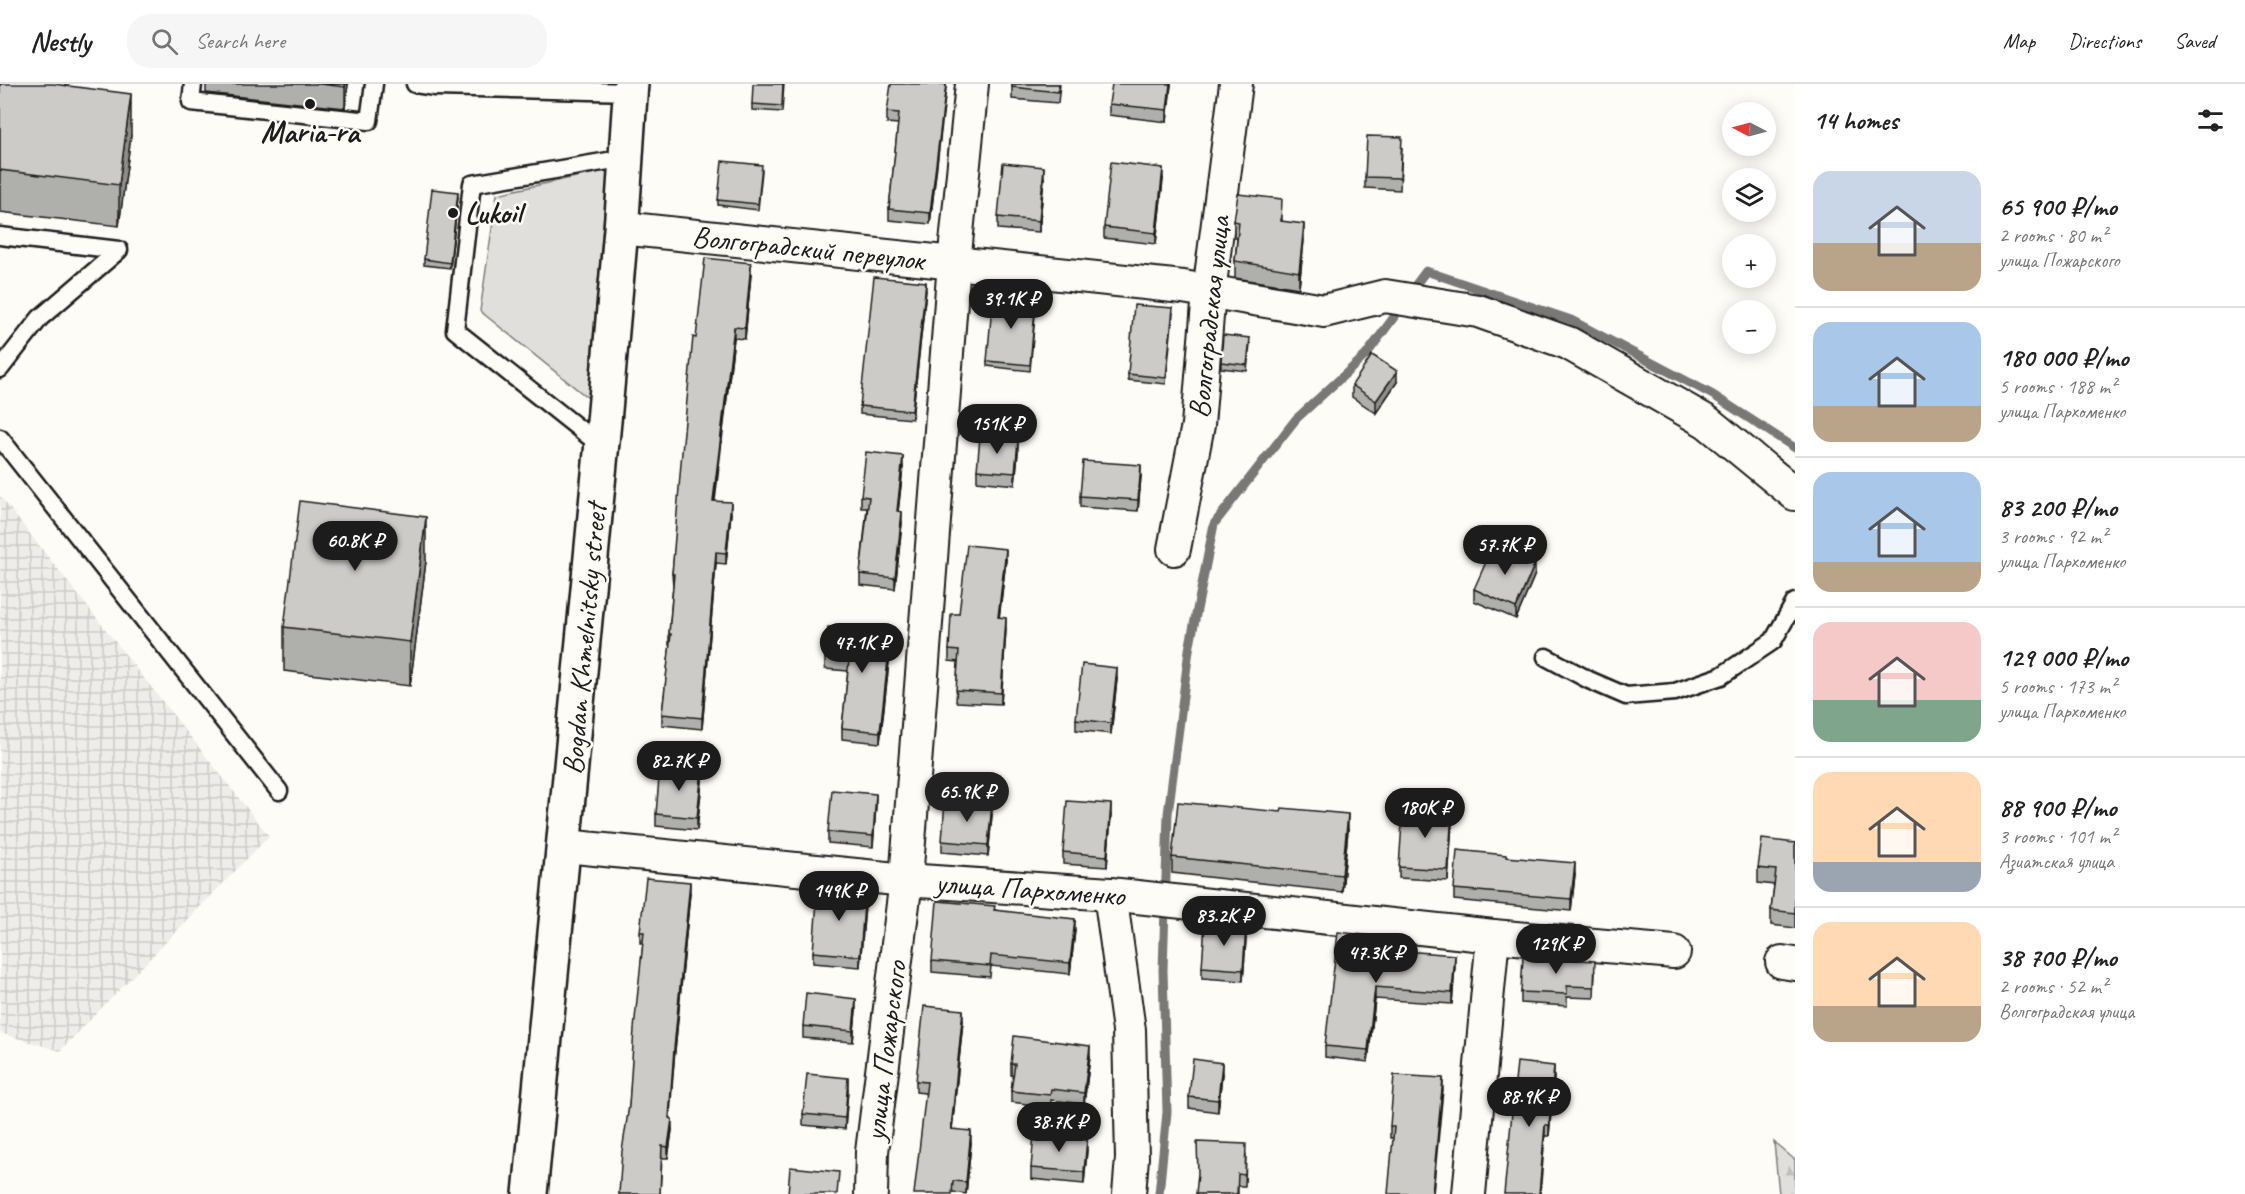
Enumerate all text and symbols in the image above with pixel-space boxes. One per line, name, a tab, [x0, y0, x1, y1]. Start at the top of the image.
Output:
search box	[127, 14, 547, 68]
text: Nestly	[30, 24, 91, 59]
icon: search	[148, 25, 181, 58]
text: Search here	[196, 27, 285, 55]
text: Map	[2003, 28, 2035, 54]
text: Directions	[2068, 28, 2141, 54]
text: Saved	[2174, 28, 2215, 54]
marker: Maria-ra	[303, 97, 317, 111]
north arrow	[1722, 102, 1776, 156]
map controls	[1722, 102, 1776, 354]
text: 14 homes	[1813, 104, 1898, 137]
icon: filters	[2194, 104, 2227, 137]
place label: Maria-ra	[261, 113, 362, 151]
button: layers	[1722, 168, 1776, 222]
text: 65 900 ₽/mo	[1999, 190, 2117, 223]
place label: Lukoil	[465, 194, 527, 232]
icon: home	[1861, 195, 1933, 267]
marker: Lukoil	[446, 206, 460, 220]
street label: Волгоградская улица	[1180, 212, 1239, 420]
street label: Волгоградский переулок	[690, 217, 929, 279]
text: 2 rooms · 80 m²	[1999, 223, 2107, 248]
button: +	[1722, 234, 1776, 288]
text: улица Пожарского	[1999, 248, 2120, 273]
pin: 39.1K ₽	[956, 279, 1066, 330]
text: 39.1K ₽	[983, 286, 1039, 311]
button: −	[1722, 300, 1776, 354]
text: 180 000 ₽/mo	[1999, 341, 2129, 374]
icon: home	[1861, 346, 1933, 418]
text: 5 rooms · 188 m²	[1999, 374, 2116, 399]
text: улица Пархоменко	[1999, 399, 2125, 424]
pin: 151K ₽	[948, 404, 1046, 455]
text: 151K ₽	[971, 411, 1023, 436]
text: 83 200 ₽/mo	[1999, 491, 2117, 524]
icon: home	[1861, 496, 1933, 568]
street label: Bogdan Khmelnitsky street	[553, 498, 615, 776]
pin: 60.8K ₽	[300, 521, 410, 572]
text: 3 rooms · 92 m²	[1999, 524, 2107, 549]
pin: 57.7K ₽	[1450, 525, 1560, 576]
text: 60.8K ₽	[327, 528, 383, 553]
text: 57.7K ₽	[1477, 532, 1533, 557]
text: улица Пархоменко	[1999, 549, 2125, 574]
pin: 47.1K ₽	[807, 623, 917, 674]
text: 47.1K ₽	[834, 630, 890, 655]
text: 129 000 ₽/mo	[1999, 641, 2128, 674]
icon: home	[1861, 646, 1933, 718]
text: 5 rooms · 173 m²	[1999, 674, 2116, 699]
text: улица Пархоменко	[1999, 699, 2125, 724]
pin: 82.7K ₽	[624, 741, 734, 792]
text: 82.7K ₽	[651, 748, 707, 773]
pin: 65.9K ₽	[912, 772, 1022, 823]
text: 65.9K ₽	[939, 779, 995, 804]
pin: 180K ₽	[1376, 788, 1474, 839]
text: 88 900 ₽/mo	[1999, 791, 2117, 824]
text: 180K ₽	[1399, 795, 1451, 820]
icon: home	[1861, 796, 1933, 868]
text: 3 rooms · 101 m²	[1999, 824, 2116, 849]
text: Азиатская улица	[1999, 849, 2114, 874]
street label: улица Пархоменко	[932, 863, 1127, 915]
pin: 149K ₽	[790, 871, 888, 922]
text: 149K ₽	[813, 878, 865, 903]
pin: 83.2K ₽	[1169, 896, 1279, 947]
text: 83.2K ₽	[1196, 903, 1252, 928]
pin: 129K ₽	[1507, 924, 1605, 975]
text: 129K ₽	[1530, 931, 1582, 956]
pin: 47.3K ₽	[1321, 933, 1431, 984]
text: 47.3K ₽	[1348, 940, 1404, 965]
text: 38 700 ₽/mo	[1999, 941, 2117, 974]
icon: home	[1861, 946, 1933, 1018]
street label: улица Пожарского	[855, 957, 915, 1145]
text: 2 rooms · 52 m²	[1999, 974, 2107, 999]
text: Волгоградская улица	[1999, 999, 2134, 1024]
pin: 88.9K ₽	[1474, 1077, 1584, 1128]
text: 88.9K ₽	[1501, 1084, 1557, 1109]
pin: 38.7K ₽	[1004, 1102, 1114, 1153]
text: 38.7K ₽	[1031, 1109, 1087, 1134]

